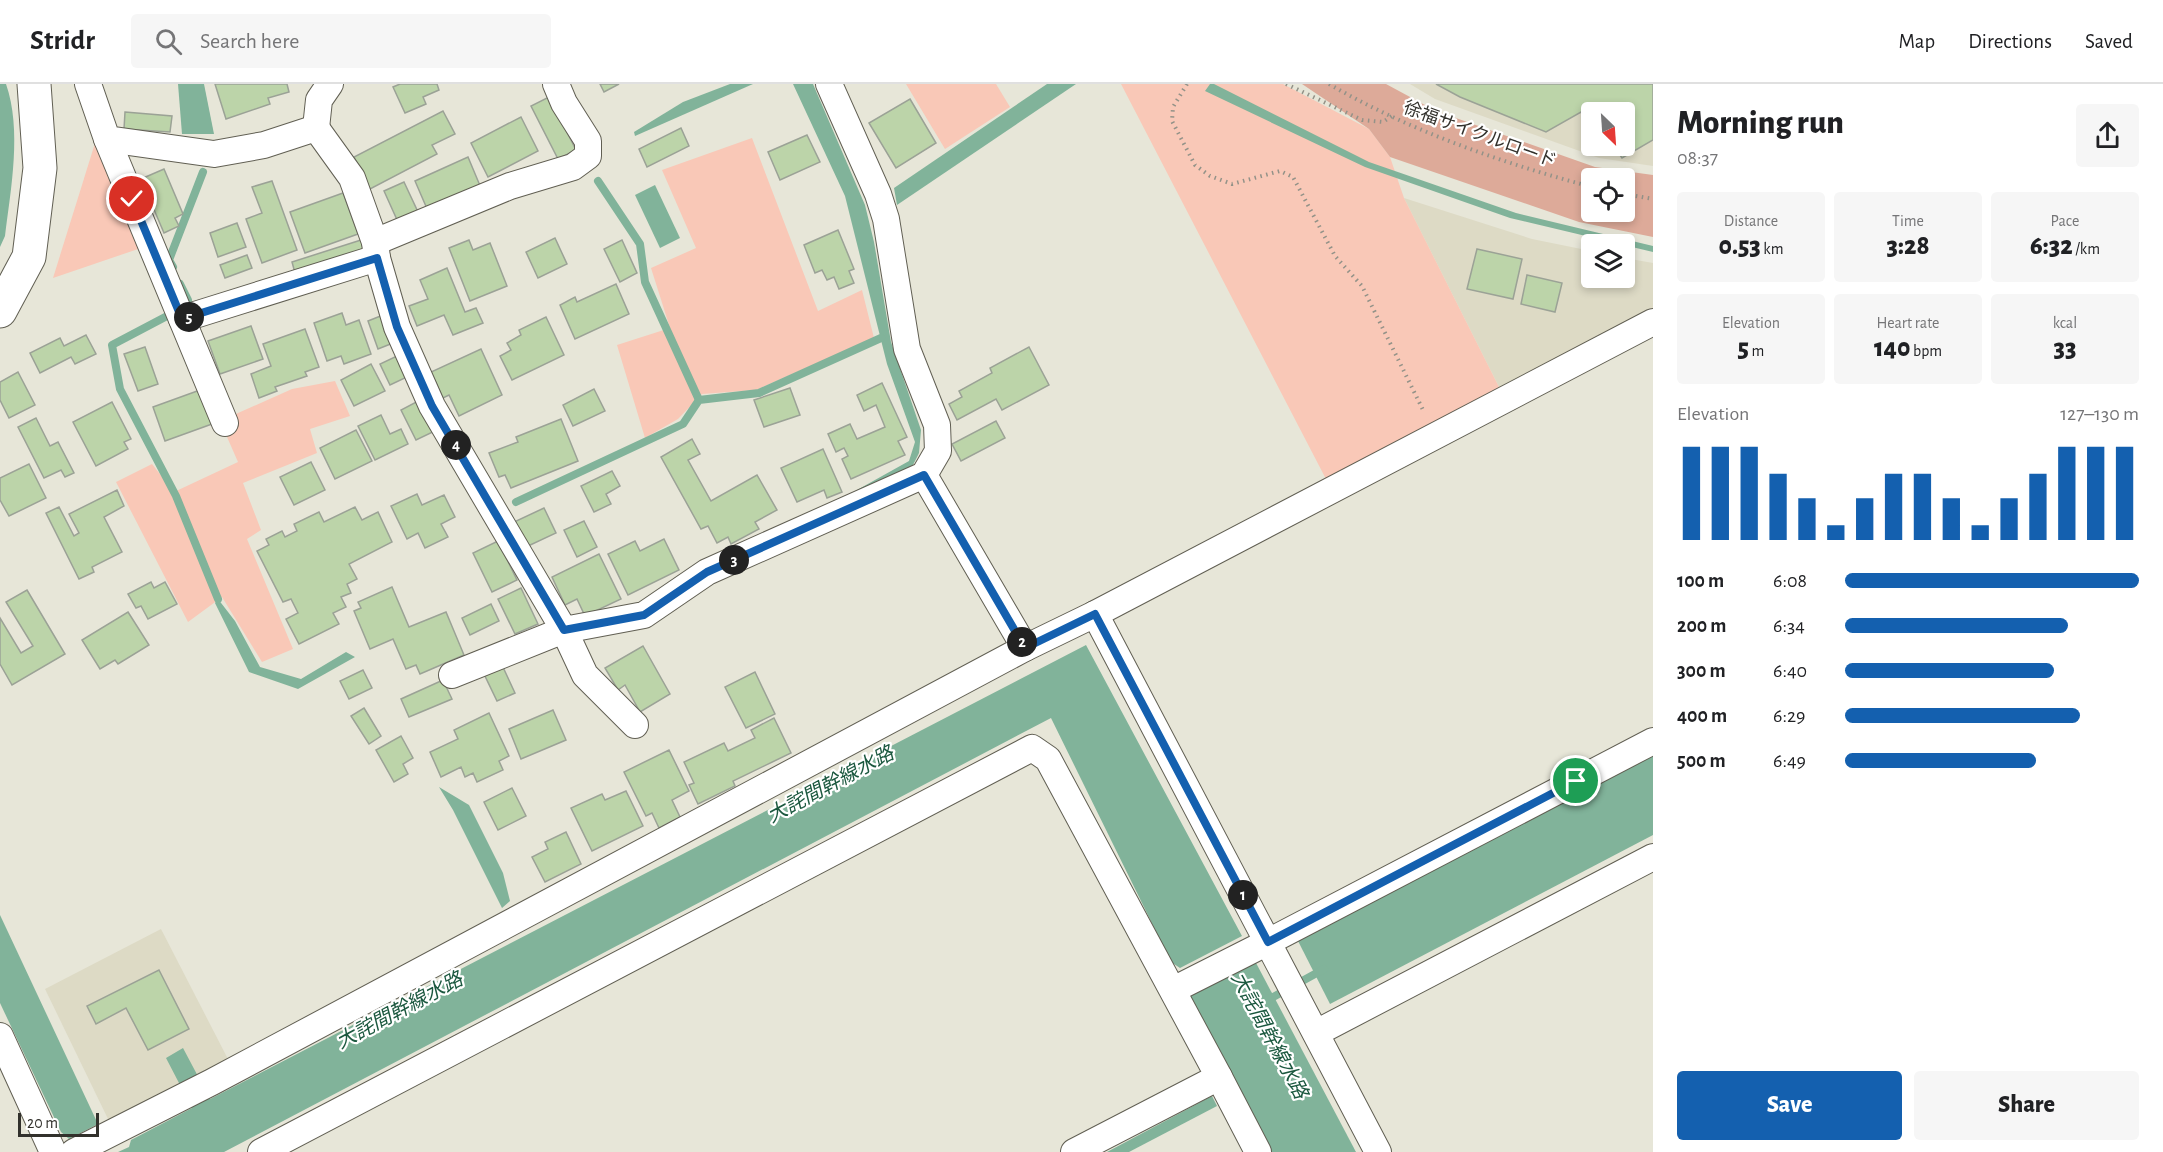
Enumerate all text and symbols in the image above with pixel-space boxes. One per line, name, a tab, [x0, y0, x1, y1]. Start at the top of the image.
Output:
search box	[131, 14, 551, 68]
icon: search	[152, 25, 185, 58]
text: Stridr	[30, 27, 95, 55]
text: Search here	[200, 30, 299, 52]
text: Map	[1899, 31, 1935, 52]
text: Directions	[1968, 31, 2052, 52]
text: Saved	[2085, 31, 2133, 52]
street label: 徐福サイクルロード	[1401, 97, 1559, 171]
north arrow	[1581, 102, 1635, 156]
map controls	[1581, 102, 1635, 288]
button: share	[2076, 104, 2139, 167]
text: Morning run	[1677, 107, 1844, 140]
text: 08:37	[1677, 148, 1718, 168]
button: locate	[1581, 168, 1635, 222]
pin	[106, 173, 157, 224]
icon: check	[115, 182, 148, 215]
text: Distance	[1724, 213, 1778, 229]
text: Time	[1892, 213, 1924, 229]
text: Pace	[2051, 213, 2079, 229]
text: 0.53	[1719, 233, 1761, 259]
text: 3:28	[1887, 233, 1929, 259]
text: 6:32	[2030, 233, 2073, 259]
button: layers	[1581, 234, 1635, 288]
text: km	[1761, 241, 1783, 257]
text: /km	[2073, 241, 2100, 257]
pin: 5	[174, 302, 204, 332]
text: 5	[186, 309, 192, 325]
text: Elevation	[1722, 315, 1780, 331]
text: Heart rate	[1877, 315, 1939, 331]
text: kcal	[2053, 315, 2077, 331]
text: 5	[1738, 335, 1749, 361]
text: 140	[1874, 335, 1910, 361]
text: 33	[2054, 335, 2076, 361]
text: m	[1749, 343, 1764, 359]
text: bpm	[1910, 343, 1942, 359]
text: Elevation	[1677, 404, 1749, 424]
text: 127–130 m	[2060, 404, 2139, 424]
pin: 4	[441, 430, 471, 460]
text: 4	[452, 437, 460, 453]
pin: 3	[719, 545, 749, 575]
text: 3	[731, 552, 737, 568]
text: 100 m	[1677, 571, 1724, 591]
text: 6:08	[1773, 571, 1807, 591]
text: 200 m	[1677, 616, 1726, 636]
text: 6:34	[1773, 616, 1805, 636]
pin: 2	[1007, 627, 1037, 657]
text: 2	[1018, 634, 1026, 650]
text: 300 m	[1677, 661, 1726, 681]
text: 6:40	[1773, 661, 1807, 681]
text: 400 m	[1677, 706, 1727, 726]
text: 6:29	[1773, 706, 1805, 726]
water label: 大詫間幹線水路	[763, 741, 899, 827]
text: 500 m	[1677, 751, 1726, 771]
text: 6:49	[1773, 751, 1806, 771]
pin	[1550, 755, 1601, 806]
icon: arrive	[1559, 764, 1592, 797]
pin: 1	[1228, 880, 1258, 910]
text: 1	[1240, 887, 1246, 903]
water label: 大詫間幹線水路	[332, 967, 468, 1053]
water label: 大詫間幹線水路	[1227, 968, 1313, 1104]
button: Save	[1677, 1071, 1902, 1140]
button: Share	[1914, 1071, 2139, 1140]
scale bar	[18, 1110, 99, 1138]
text: 20 m	[27, 1115, 58, 1131]

